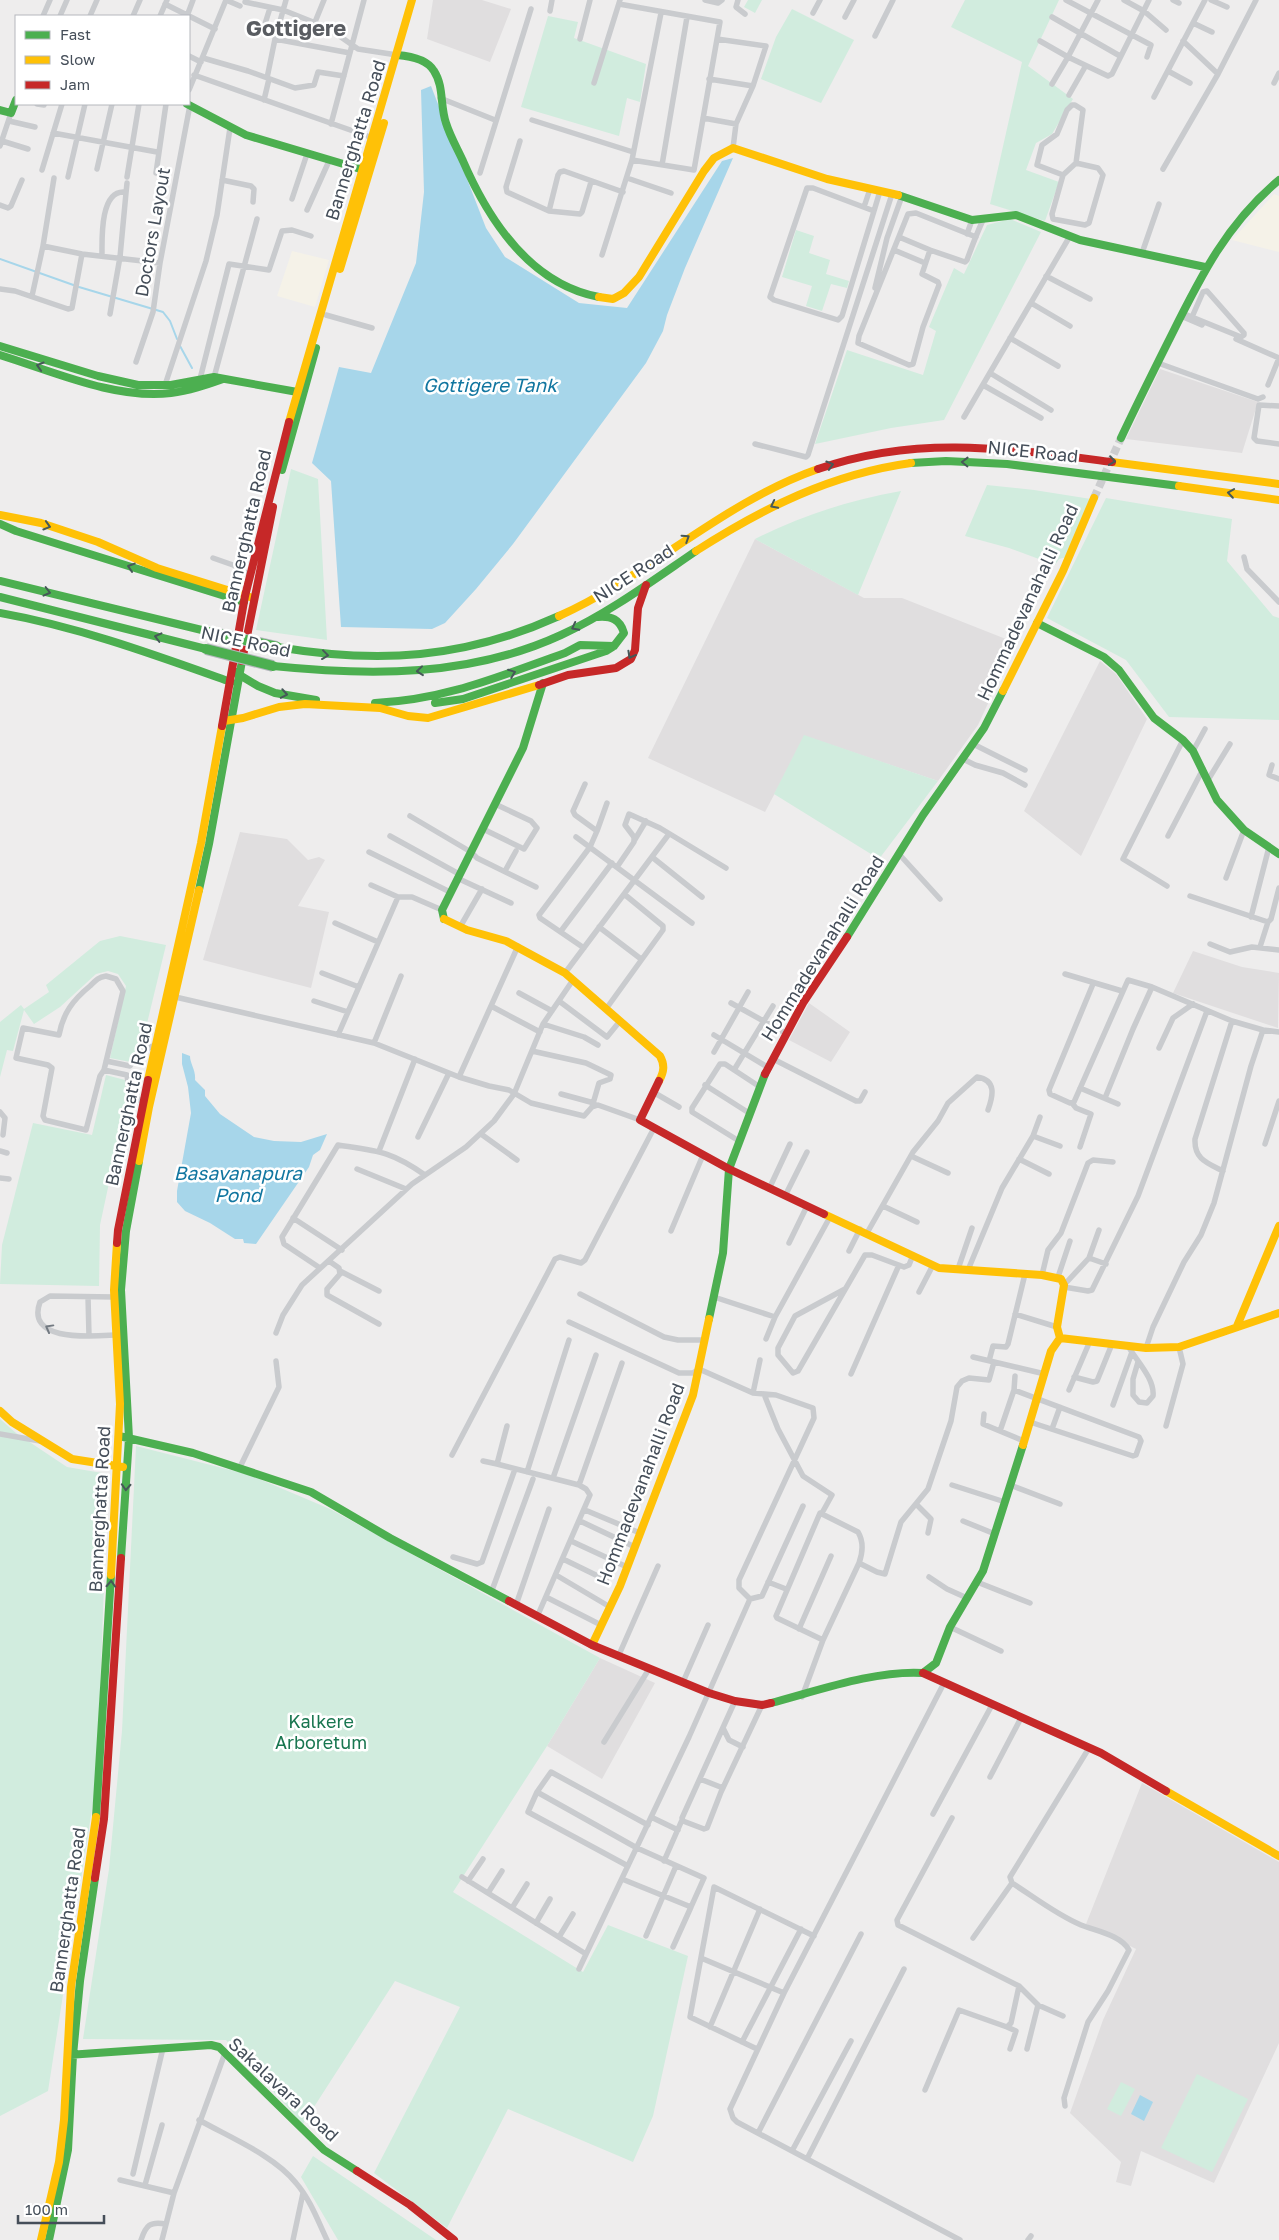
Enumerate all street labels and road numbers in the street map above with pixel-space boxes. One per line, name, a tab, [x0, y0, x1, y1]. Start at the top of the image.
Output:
street label: Bannerghatta Road	[320, 57, 390, 223]
street label: Doctors Layout	[130, 166, 174, 298]
street label: NICE Road	[987, 435, 1079, 467]
street label: Bannerghatta Road	[217, 447, 275, 615]
street label: Hommadevanahalli Road	[972, 500, 1082, 704]
street label: NICE Road	[589, 539, 677, 607]
street label: NICE Road	[199, 621, 293, 661]
street label: Hommadevanahalli Road	[756, 851, 888, 1045]
street label: Bannerghatta Road	[100, 1020, 156, 1188]
street label: Hommadevanahalli Road	[591, 1380, 689, 1588]
street label: Bannerghatta Road	[84, 1425, 114, 1593]
street label: Bannerghatta Road	[45, 1826, 89, 1994]
street label: Sakalavara Road	[224, 2032, 344, 2146]

